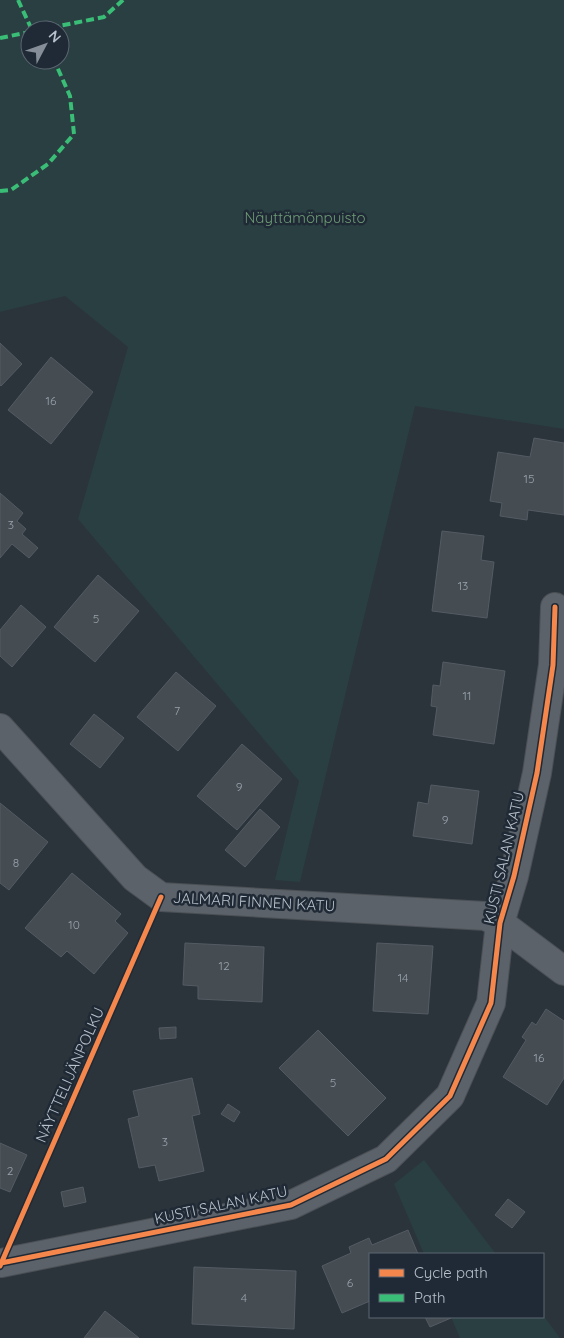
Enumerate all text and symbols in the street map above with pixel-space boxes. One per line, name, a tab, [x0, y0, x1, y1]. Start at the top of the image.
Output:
north arrow	[20, 20, 70, 70]
text: N	[45, 27, 65, 46]
park label: Näyttämönpuisto	[244, 208, 366, 227]
house number: 16	[46, 393, 57, 408]
house number: 15	[524, 471, 534, 486]
house number: 3	[8, 517, 14, 532]
house number: 13	[458, 578, 468, 593]
house number: 5	[93, 611, 99, 626]
house number: 11	[463, 688, 471, 703]
house number: 7	[174, 703, 180, 718]
house number: 9	[236, 779, 243, 794]
street label: KUSTI SALAN KATU	[479, 790, 528, 926]
house number: 9	[442, 812, 449, 827]
house number: 8	[13, 855, 19, 870]
street label: JALMARI FINNEN KATU	[172, 888, 336, 915]
house number: 10	[68, 917, 80, 932]
house number: 12	[218, 958, 230, 973]
house number: 14	[398, 970, 408, 985]
street label: NÄYTTELIJÄNPOLKU	[31, 1004, 108, 1145]
house number: 16	[534, 1050, 545, 1065]
house number: 5	[330, 1075, 336, 1090]
house number: 3	[162, 1134, 168, 1149]
house number: 2	[7, 1163, 14, 1178]
street label: KUSTI SALAN KATU	[153, 1181, 289, 1228]
legend	[369, 1253, 544, 1318]
text: Cycle path	[414, 1263, 488, 1282]
house number: 6	[347, 1275, 354, 1290]
text: Path	[414, 1288, 446, 1307]
house number: 4	[241, 1290, 247, 1305]

